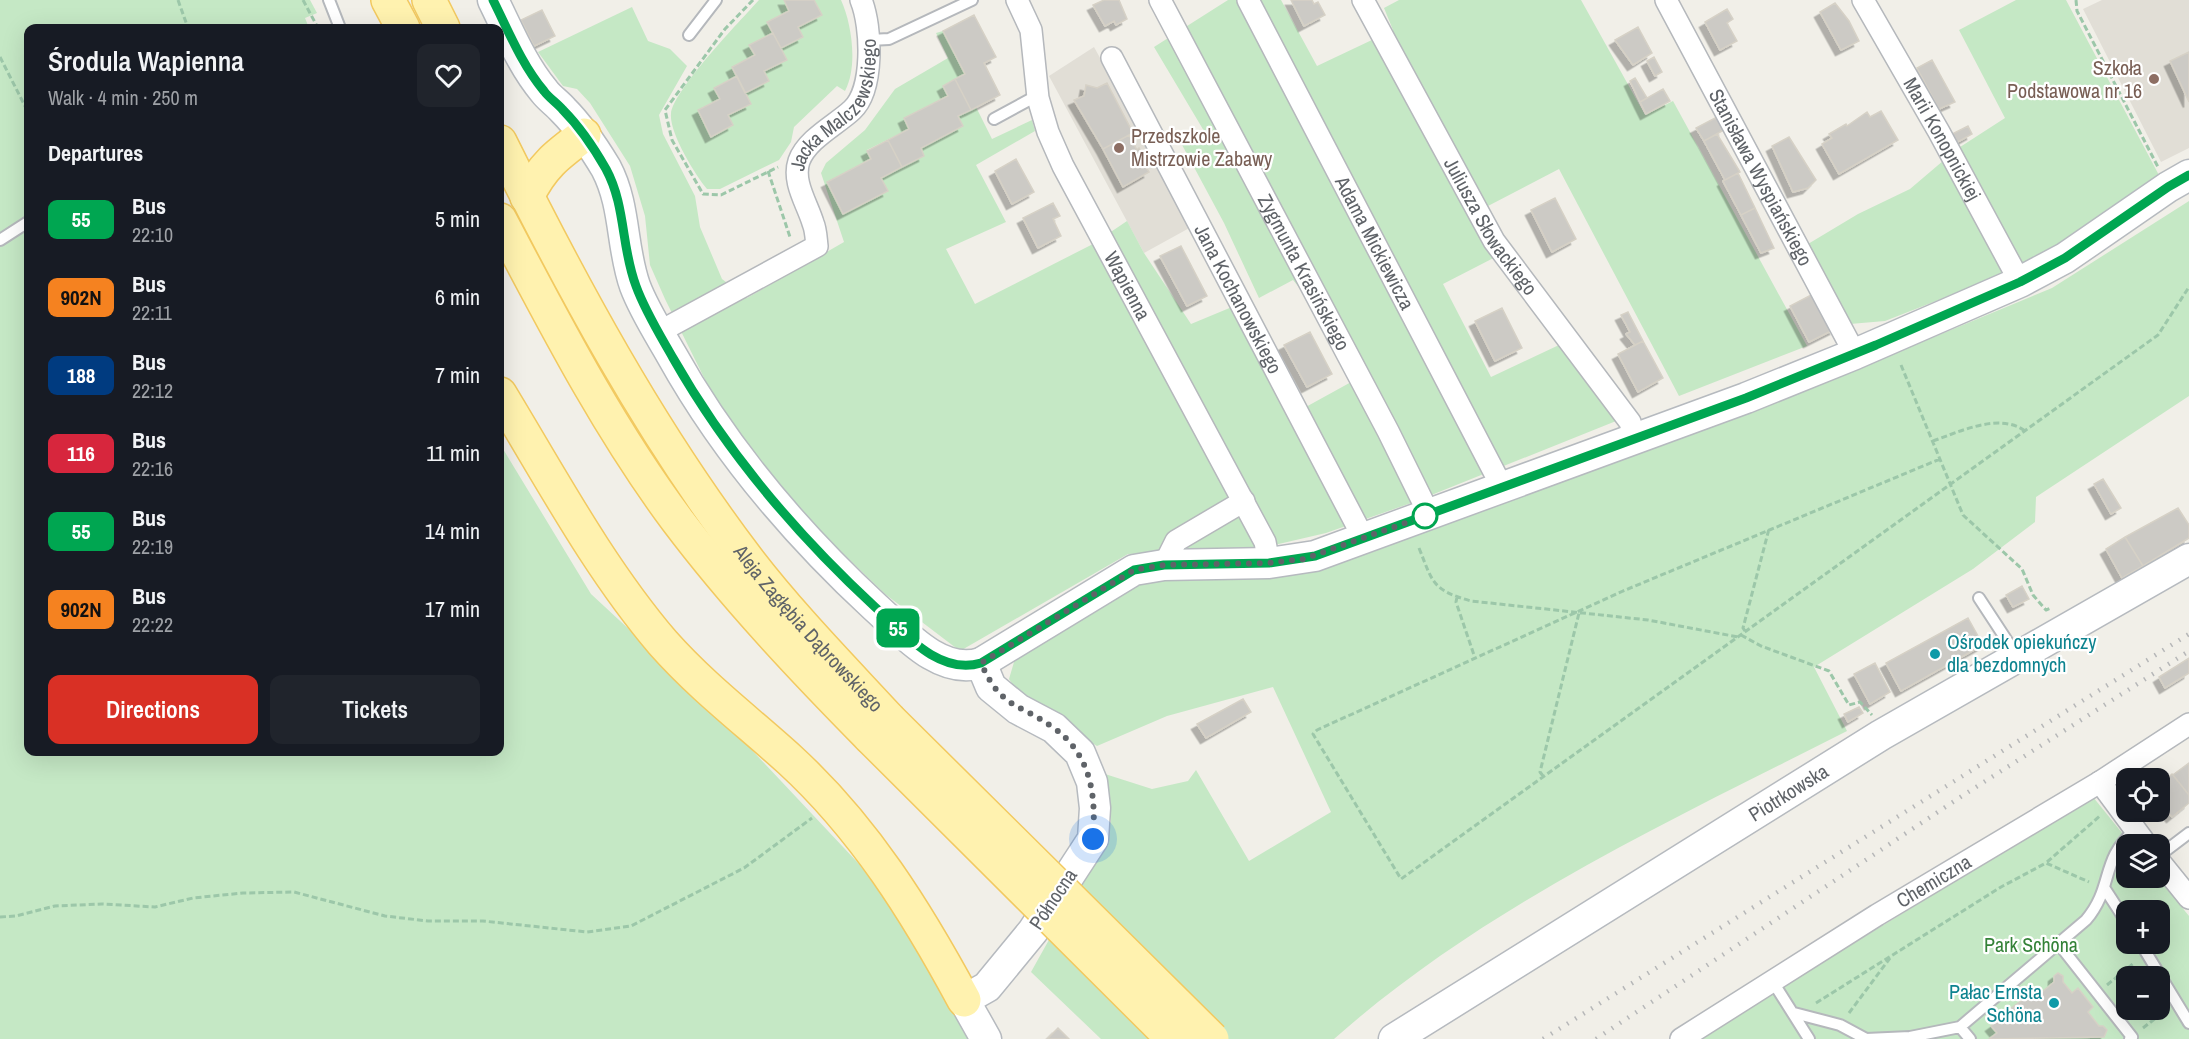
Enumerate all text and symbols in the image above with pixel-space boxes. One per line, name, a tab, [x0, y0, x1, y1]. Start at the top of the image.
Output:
street label: Jacka Malczewskiego	[783, 38, 882, 173]
text: Środula Wapienna	[48, 42, 244, 80]
button: heart	[417, 44, 480, 107]
place label: Szkoła Podstawowa nr 16	[2007, 54, 2142, 104]
street label: Marii Konopnickiej	[1897, 72, 1987, 205]
marker: Szkoła Podstawowa nr 16	[2147, 72, 2161, 86]
text: Walk · 4 min · 250 m	[48, 84, 198, 111]
street label: Stanisława Wyspiańskiego	[1703, 84, 1819, 270]
place label: Przedszkole Mistrzowie Zabawy	[1131, 122, 1273, 172]
text: Departures	[48, 138, 143, 168]
marker: Przedszkole Mistrzowie Zabawy	[1112, 141, 1126, 155]
street label: Juliusza Słowackiego	[1438, 152, 1544, 300]
street label: Adama Mickiewicza	[1329, 170, 1421, 314]
street label: Zygmunta Krasińskiego	[1252, 189, 1357, 355]
text: Bus	[132, 191, 166, 221]
text: 5 min	[435, 204, 480, 234]
text: 55	[71, 205, 91, 234]
street label: Jana Kochanowskiego	[1188, 219, 1289, 378]
text: 22:10	[132, 221, 173, 248]
street label: Wapienna	[1098, 246, 1157, 325]
text: Bus	[132, 269, 166, 299]
text: 6 min	[435, 282, 480, 312]
text: 902N	[60, 283, 102, 312]
text: 22:11	[132, 299, 172, 326]
text: Bus	[132, 347, 166, 377]
text: 7 min	[435, 360, 480, 390]
text: 188	[67, 361, 95, 390]
text: 22:12	[132, 377, 173, 404]
text: Bus	[132, 425, 166, 455]
text: 11 min	[426, 438, 480, 468]
text: 116	[67, 439, 95, 468]
text: 22:16	[132, 455, 173, 482]
text: Bus	[132, 503, 166, 533]
unlabelled marker	[1412, 503, 1438, 529]
text: 14 min	[425, 516, 480, 546]
text: 55	[71, 517, 91, 546]
text: 22:19	[132, 533, 173, 560]
street label: Aleja Zagłębia Dąbrowskiego	[727, 538, 890, 718]
text: Bus	[132, 581, 166, 611]
text: 17 min	[425, 594, 480, 624]
text: 902N	[60, 595, 102, 624]
line badge: 55	[871, 608, 925, 648]
text: 22:22	[132, 611, 173, 638]
text: 55	[888, 614, 908, 643]
place label: Ośrodek opiekuńczy dla bezdomnych	[1947, 628, 2097, 678]
marker: Ośrodek opiekuńczy dla bezdomnych	[1928, 647, 1942, 661]
button: Directions	[48, 675, 258, 744]
button: Tickets	[270, 675, 480, 744]
street label: Piotrkowska	[1743, 757, 1833, 827]
map controls	[2116, 768, 2170, 1020]
button: locate	[2116, 768, 2170, 822]
your location	[1078, 824, 1108, 854]
button: layers	[2116, 834, 2170, 888]
street label: Chemiczna	[1891, 848, 1976, 914]
street label: Północna	[1022, 863, 1083, 935]
button: +	[2116, 900, 2170, 954]
park label: Park Schöna	[1984, 931, 2078, 958]
button: −	[2116, 966, 2170, 1020]
place label: Pałac Ernsta Schöna	[1949, 978, 2042, 1028]
marker: Pałac Ernsta Schöna	[2047, 996, 2061, 1010]

